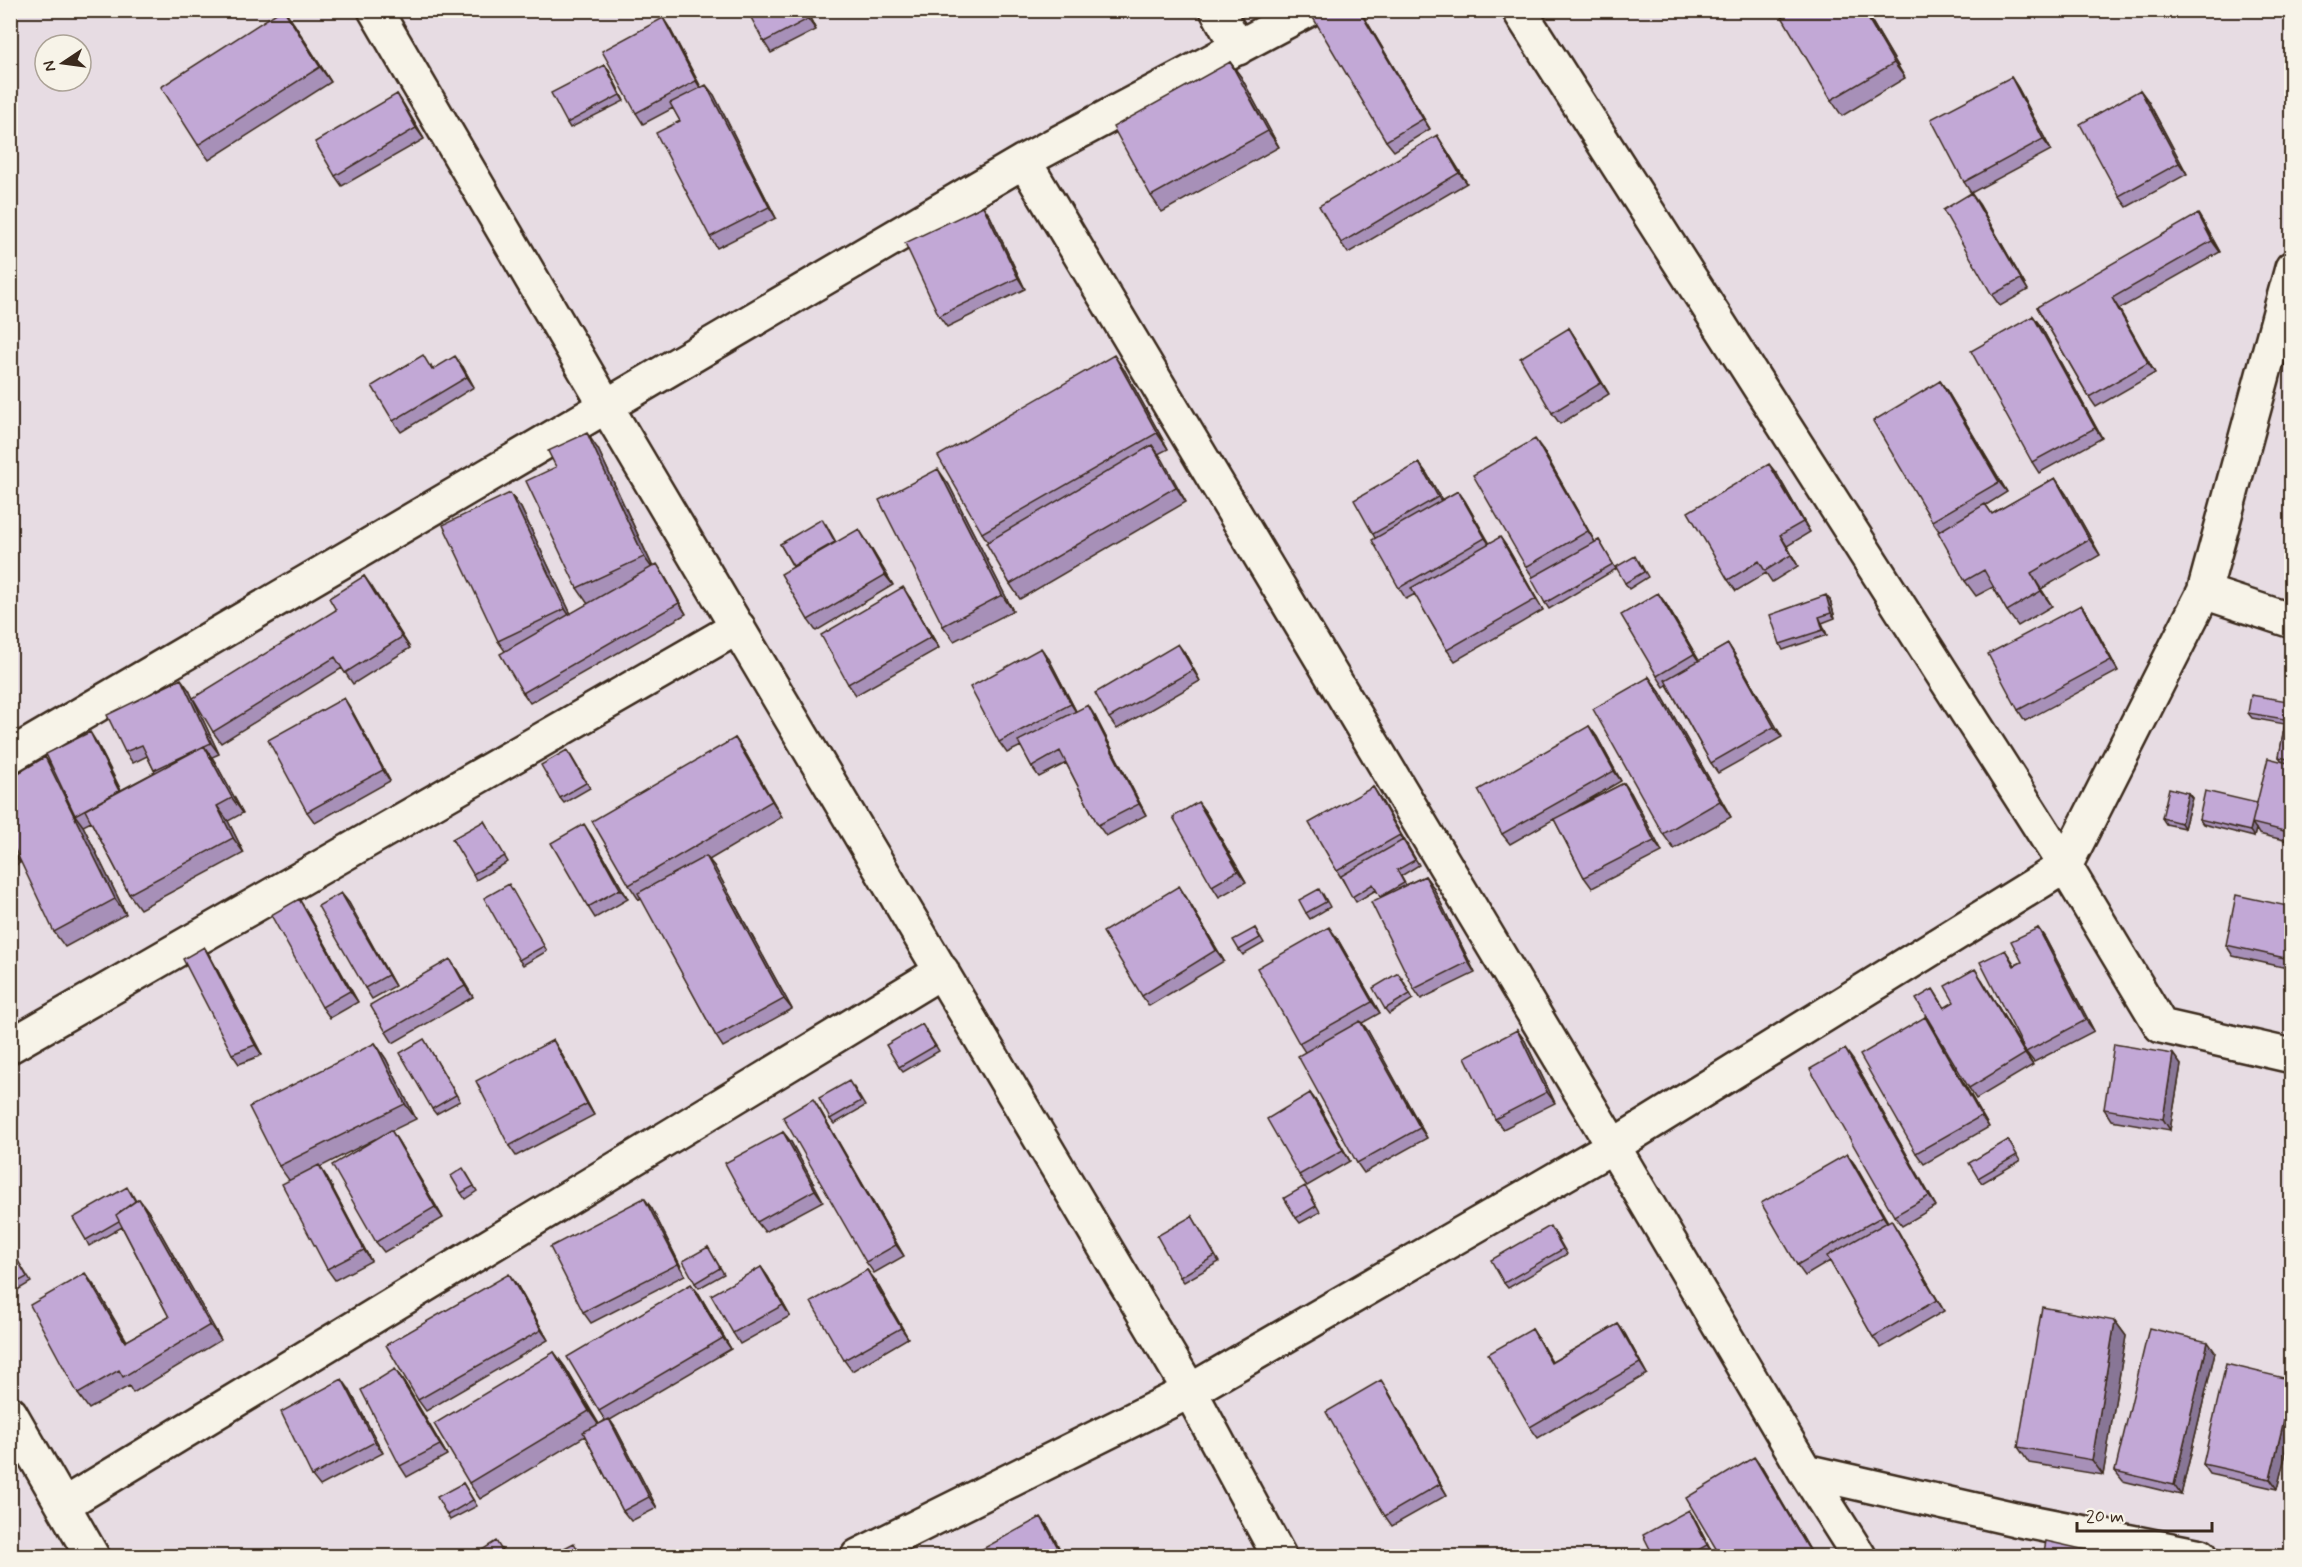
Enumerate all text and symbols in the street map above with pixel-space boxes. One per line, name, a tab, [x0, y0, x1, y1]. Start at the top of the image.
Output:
north arrow	[33, 33, 93, 93]
text: N	[38, 58, 61, 74]
scale bar	[2077, 1495, 2212, 1533]
text: 20 m	[2086, 1505, 2124, 1529]

